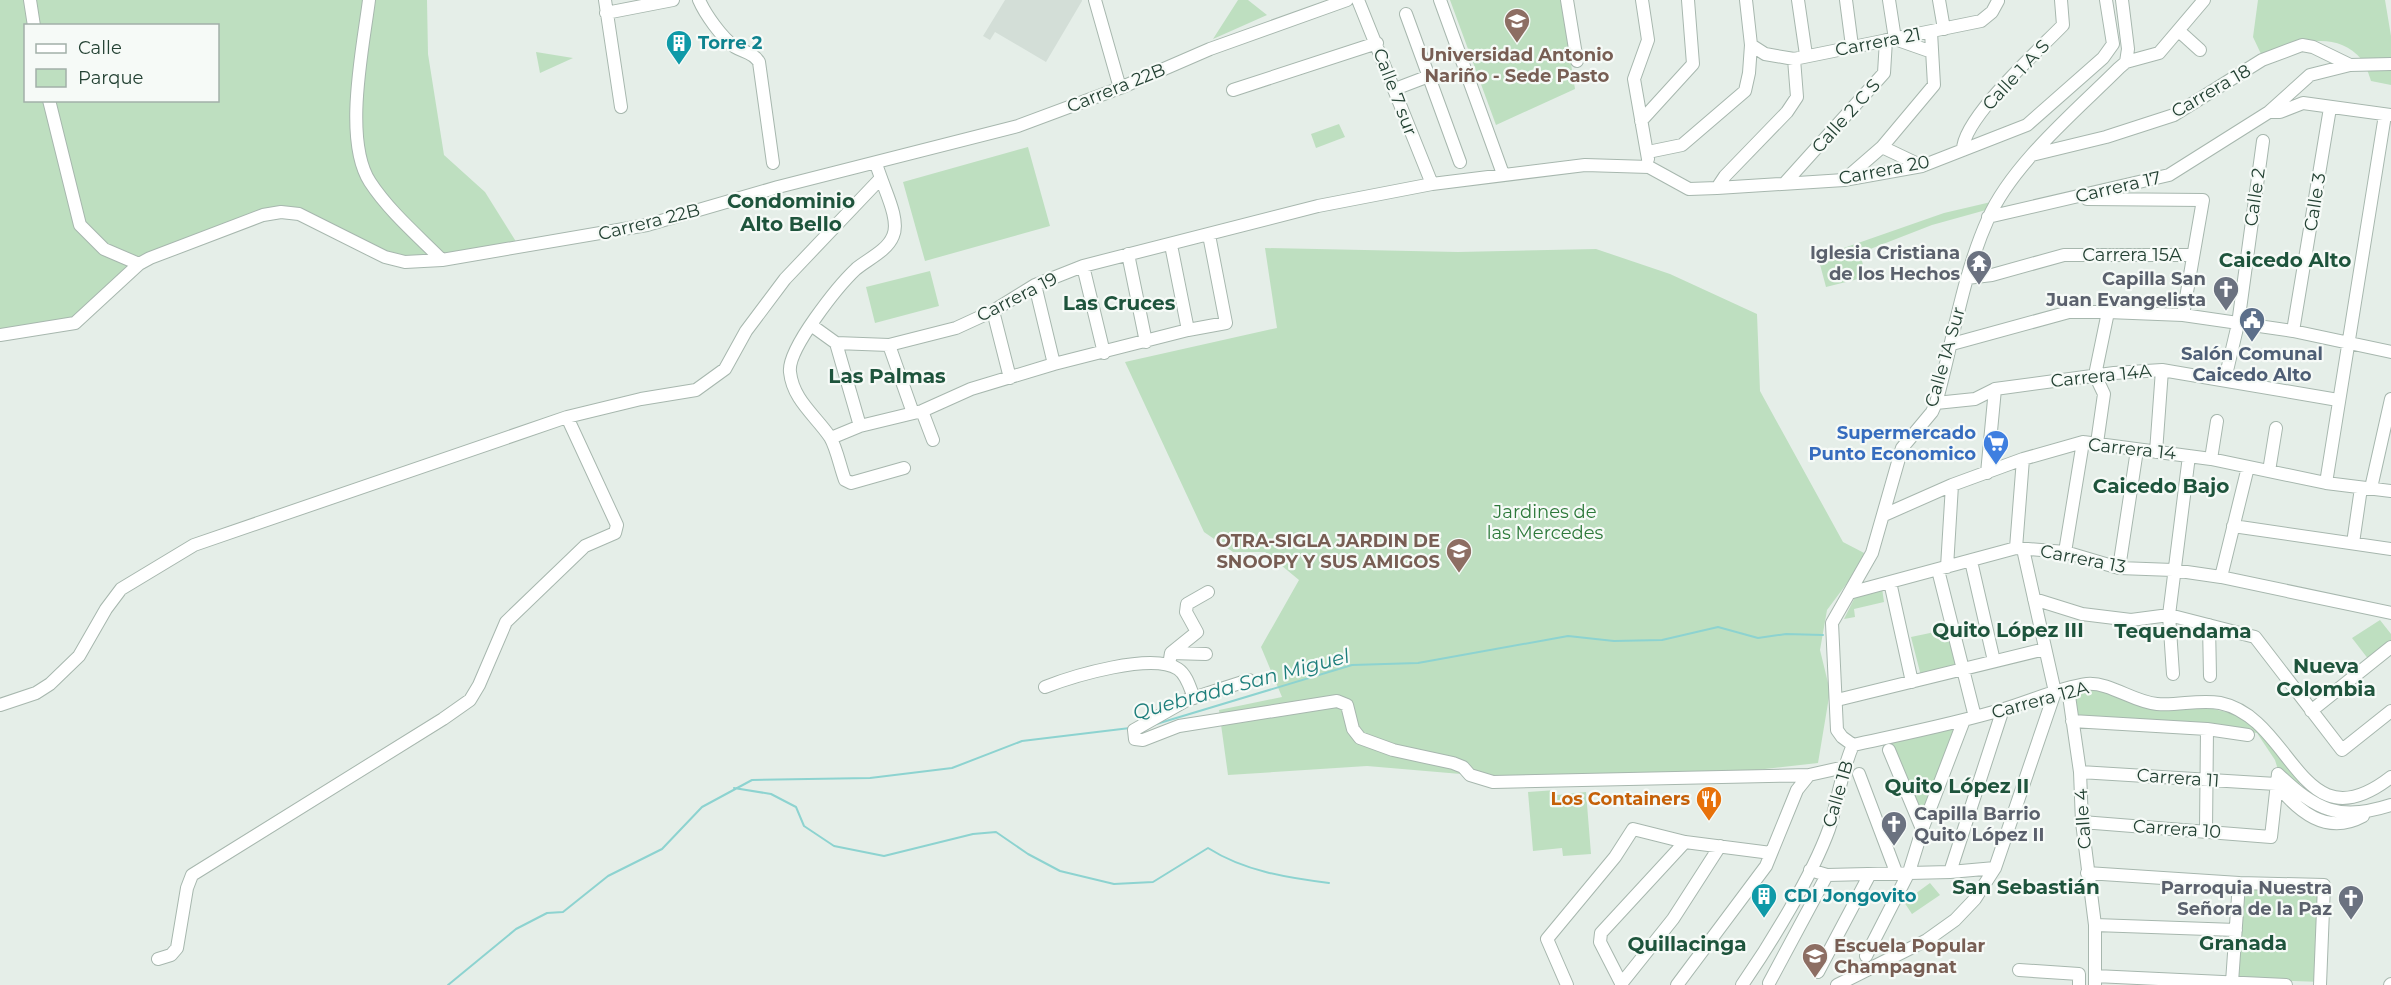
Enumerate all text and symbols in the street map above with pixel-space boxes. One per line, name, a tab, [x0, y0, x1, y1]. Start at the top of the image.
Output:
school or university icon: Universidad Antonio Nariño - Sede Pasto	[1502, 6, 1532, 44]
street label: Carrera 21	[1833, 23, 1923, 61]
legend	[24, 24, 219, 102]
building icon: Torre 2	[664, 28, 694, 66]
place label: Torre 2	[698, 32, 763, 54]
street label: Calle 1 A S	[1978, 35, 2054, 115]
text: Calle	[78, 37, 122, 59]
place label: Universidad Antonio Nariño - Sede Pasto	[1421, 44, 1614, 87]
street label: Calle 7 sur	[1368, 45, 1422, 139]
street label: Carrera 22B	[1064, 58, 1168, 118]
street label: Carrera 18	[2167, 59, 2255, 123]
text: Parque	[78, 67, 144, 89]
street label: Calle 2 C S	[1807, 74, 1885, 158]
street label: Carrera 20	[1837, 150, 1931, 190]
street label: Carrera 17	[2073, 166, 2163, 208]
street label: Calle 2	[2240, 166, 2270, 228]
street label: Calle 3	[2300, 171, 2330, 233]
district label: Condominio Alto Bello	[727, 189, 855, 236]
street label: Carrera 22B	[596, 199, 702, 245]
place label: Iglesia Cristiana de los Hechos	[1810, 242, 1960, 285]
street label: Carrera 15A	[2082, 244, 2182, 266]
temple icon: Iglesia Cristiana de los Hechos	[1964, 248, 1994, 286]
district label: Caicedo Alto	[2219, 248, 2351, 272]
street label: Carrera 19	[973, 267, 1061, 327]
place label: Capilla San Juan Evangelista	[2045, 268, 2206, 311]
church icon: Capilla San Juan Evangelista	[2211, 274, 2241, 312]
district label: Las Cruces	[1063, 291, 1176, 315]
street label: Calle 1A Sur	[1920, 304, 1970, 410]
public building icon: Salón Comunal Caicedo Alto	[2237, 305, 2267, 343]
place label: Salón Comunal Caicedo Alto	[2181, 343, 2323, 386]
street label: Carrera 14A	[2049, 360, 2153, 392]
district label: Las Palmas	[828, 364, 946, 388]
place label: Supermercado Punto Economico	[1808, 422, 1976, 465]
supermarket icon: Supermercado Punto Economico	[1981, 428, 2011, 466]
street label: Carrera 14	[2087, 433, 2177, 465]
district label: Caicedo Bajo	[2093, 474, 2229, 498]
park label: Jardines de las Mercedes	[1487, 501, 1604, 544]
place label: OTRA-SIGLA JARDIN DE SNOOPY Y SUS AMIGOS	[1216, 530, 1440, 573]
school or university icon: OTRA-SIGLA JARDIN DE SNOOPY Y SUS AMIGOS	[1444, 536, 1474, 574]
street label: Carrera 13	[2038, 540, 2128, 578]
district label: Quito López III	[1932, 618, 2084, 642]
district label: Tequendama	[2114, 619, 2252, 643]
water label: Quebrada San Miguel	[1130, 643, 1353, 724]
district label: Nueva Colombia	[2276, 654, 2376, 701]
street label: Carrera 12A	[1989, 676, 2091, 724]
street label: Calle 1B	[1818, 758, 1858, 830]
street label: Carrera 11	[2136, 764, 2220, 792]
district label: Quito López II	[1885, 774, 2029, 798]
restaurant icon: Los Containers	[1694, 784, 1724, 822]
place label: Los Containers	[1551, 788, 1690, 810]
street label: Calle 4	[2070, 788, 2096, 850]
place label: Capilla Barrio Quito López II	[1914, 803, 2044, 846]
church icon: Capilla Barrio Quito López II	[1879, 809, 1909, 847]
street label: Carrera 10	[2132, 815, 2222, 843]
district label: San Sebastián	[1952, 875, 2100, 899]
place label: Parroquia Nuestra Señora de la Paz	[2161, 877, 2332, 920]
building icon: CDI Jongovito	[1749, 881, 1779, 919]
church icon: Parroquia Nuestra Señora de la Paz	[2336, 883, 2366, 921]
place label: CDI Jongovito	[1784, 885, 1917, 907]
district label: Granada	[2199, 931, 2287, 955]
district label: Quillacinga	[1627, 932, 1747, 956]
place label: Escuela Popular Champagnat	[1834, 935, 1986, 978]
school or university icon: Escuela Popular Champagnat	[1800, 941, 1830, 979]

